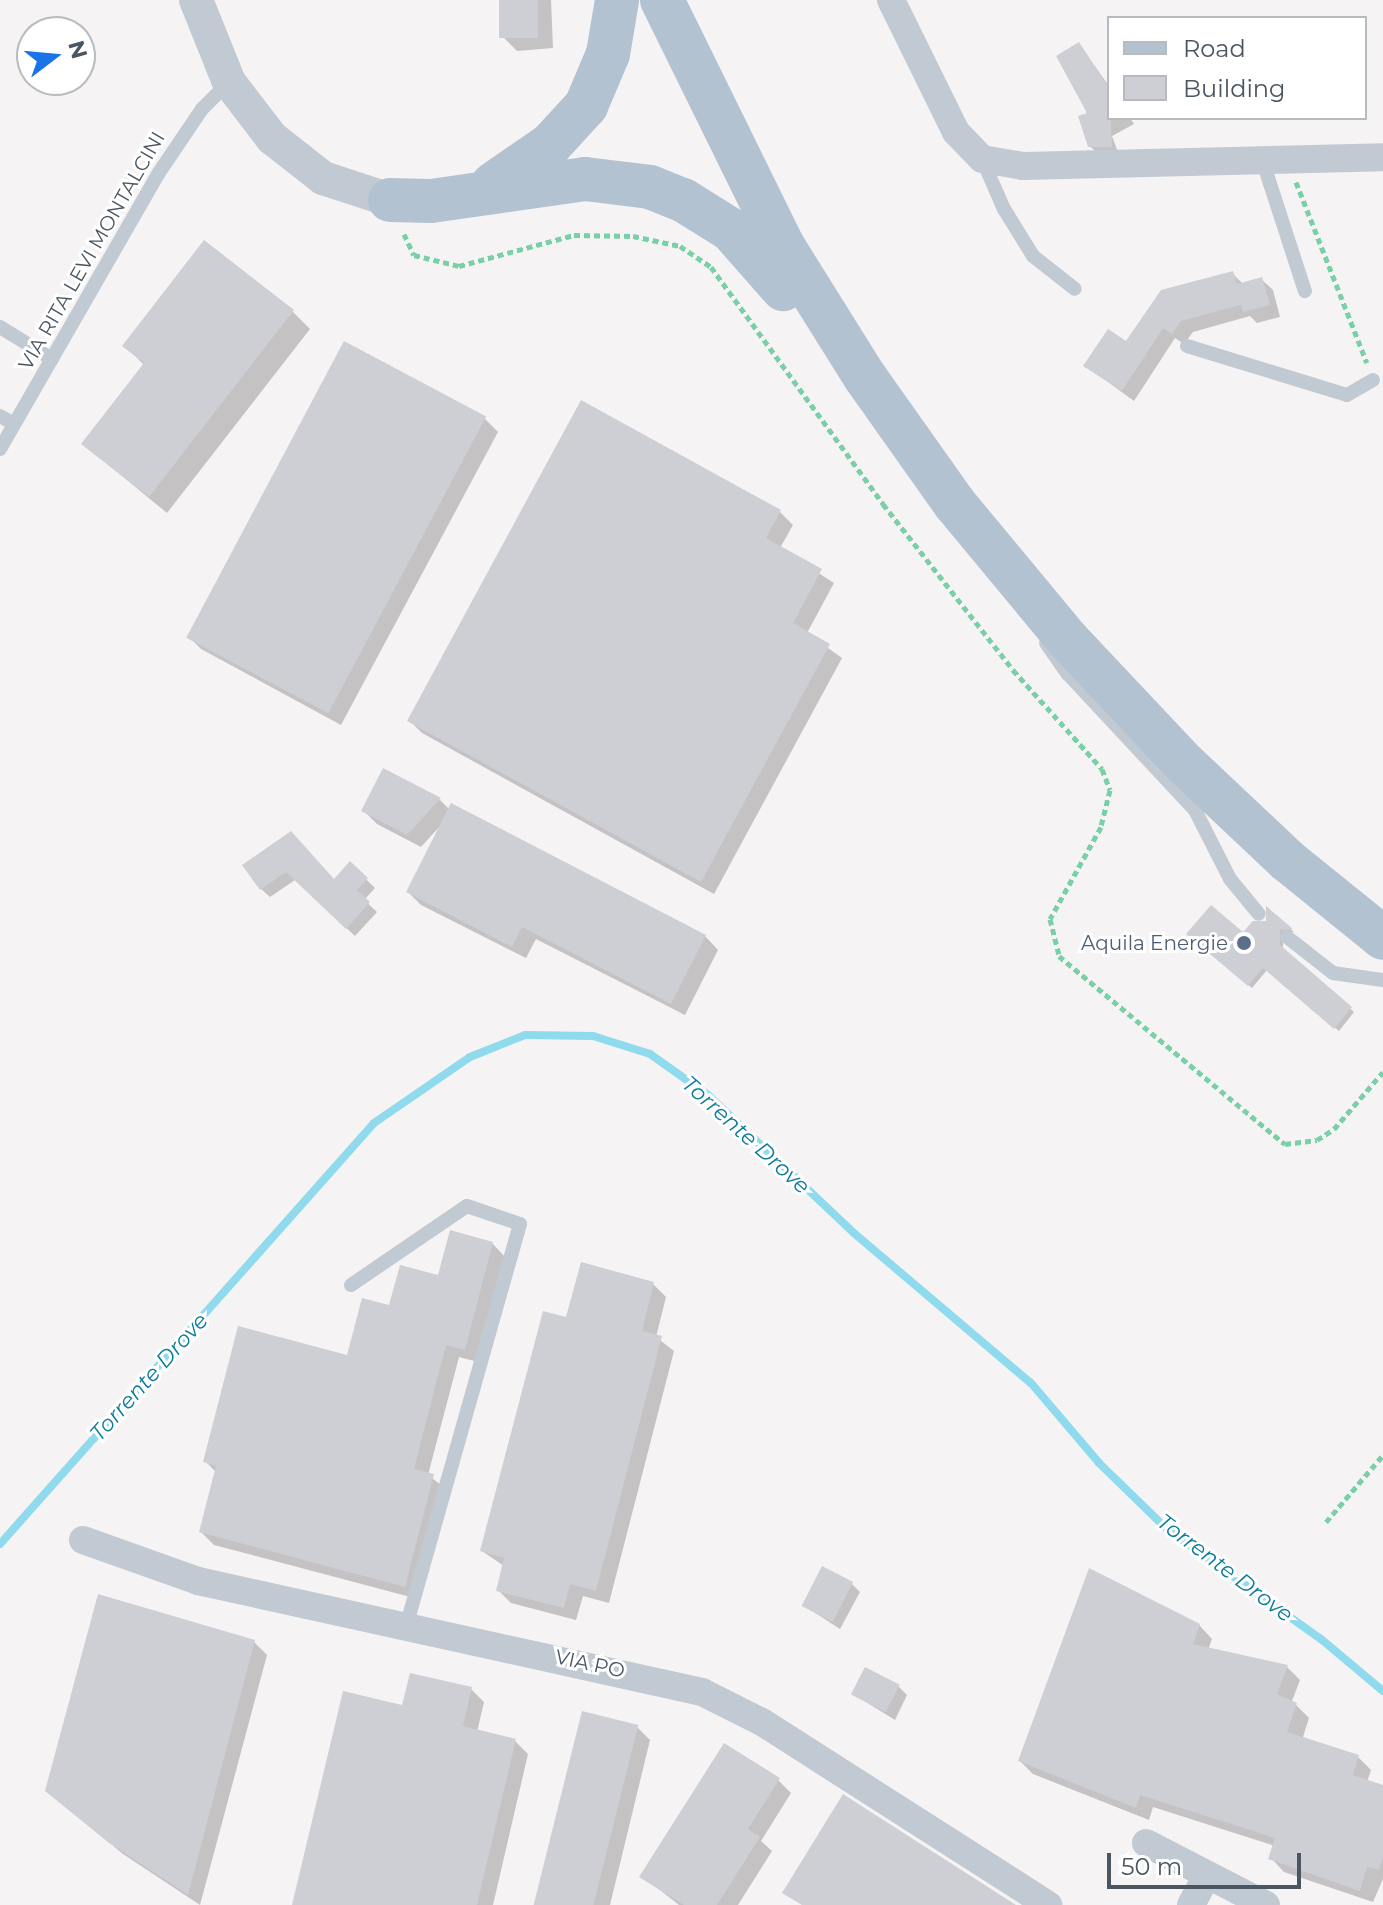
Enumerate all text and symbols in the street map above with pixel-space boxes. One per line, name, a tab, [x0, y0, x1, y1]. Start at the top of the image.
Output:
north arrow	[16, 16, 96, 96]
legend	[1107, 16, 1367, 120]
text: Road	[1183, 34, 1246, 63]
text: N	[62, 38, 93, 62]
text: Building	[1183, 74, 1286, 103]
street label: VIA RITA LEVI MONTALCINI	[14, 128, 170, 374]
place label: Aquila Energie	[1081, 931, 1228, 955]
marker: Aquila Energie	[1235, 934, 1253, 952]
water label: Torrente Drove	[677, 1071, 815, 1199]
water label: Torrente Drove	[85, 1308, 213, 1446]
water label: Torrente Drove	[1152, 1508, 1298, 1628]
street label: VIA PO	[553, 1645, 627, 1683]
scale bar	[1111, 1837, 1305, 1887]
text: 50 m	[1121, 1852, 1182, 1881]

